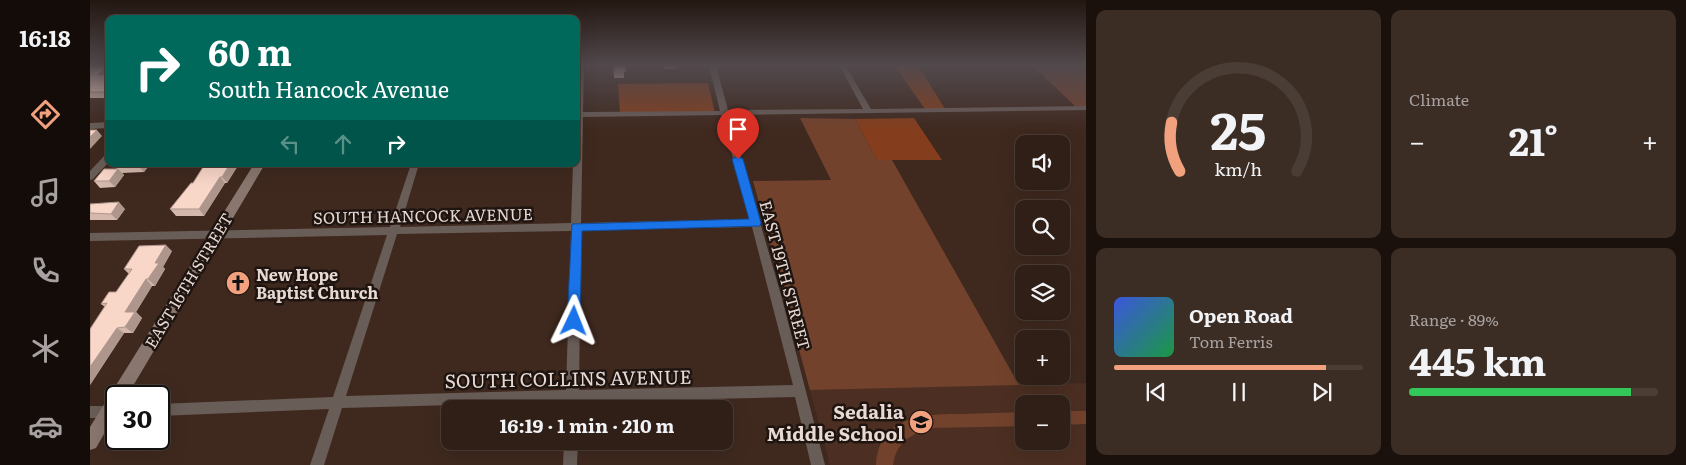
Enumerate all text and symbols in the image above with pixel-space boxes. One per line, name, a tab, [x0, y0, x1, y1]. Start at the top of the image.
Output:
text: 16:18	[19, 21, 71, 54]
text: 60 m	[208, 25, 292, 77]
icon: right	[125, 35, 190, 100]
text: South Hancock Avenue	[208, 72, 449, 105]
text: Climate	[1409, 87, 1469, 111]
text: 25	[1210, 89, 1267, 166]
icon: directions	[28, 97, 63, 132]
pin	[717, 108, 759, 159]
text: 21°	[1509, 111, 1558, 168]
icon: arrive	[724, 115, 752, 143]
text: −	[1409, 119, 1425, 161]
text: +	[1642, 119, 1658, 161]
icon: left	[276, 130, 304, 158]
icon: ahead	[329, 130, 357, 158]
icon: right	[382, 130, 410, 158]
map controls	[1015, 135, 1070, 450]
button: sound	[1015, 135, 1070, 190]
text: km/h	[1215, 155, 1262, 182]
icon: music	[28, 175, 63, 210]
street label: EAST 19TH STREET	[754, 198, 818, 353]
button: search	[1015, 200, 1070, 255]
street label: SOUTH HANCOCK AVENUE	[313, 201, 533, 229]
street label: EAST 16TH STREET	[138, 208, 238, 352]
icon: phone	[28, 253, 63, 288]
place label: New Hope Baptist Church	[256, 262, 378, 304]
button: layers	[1015, 265, 1070, 320]
church icon: New Hope Baptist Church	[225, 270, 251, 296]
position arrow	[547, 294, 599, 346]
text: Open Road	[1189, 301, 1293, 329]
text: Range · 89%	[1409, 307, 1499, 331]
text: Tom Ferris	[1189, 329, 1273, 353]
button: +	[1015, 330, 1070, 385]
icon: climate	[28, 331, 63, 366]
text: 445 km	[1409, 331, 1546, 388]
street label: SOUTH COLLINS AVENUE	[444, 362, 692, 394]
icon: previous	[1142, 378, 1170, 406]
icon: pause	[1225, 378, 1253, 406]
icon: next	[1308, 378, 1336, 406]
speed limit sign: 30	[105, 385, 170, 450]
button: −	[1015, 395, 1070, 450]
place label: Sedalia Middle School	[767, 397, 904, 447]
icon: car	[28, 409, 63, 444]
school or university icon: Sedalia Middle School	[908, 409, 934, 435]
text: 16:19 · 1 min · 210 m	[500, 411, 675, 439]

